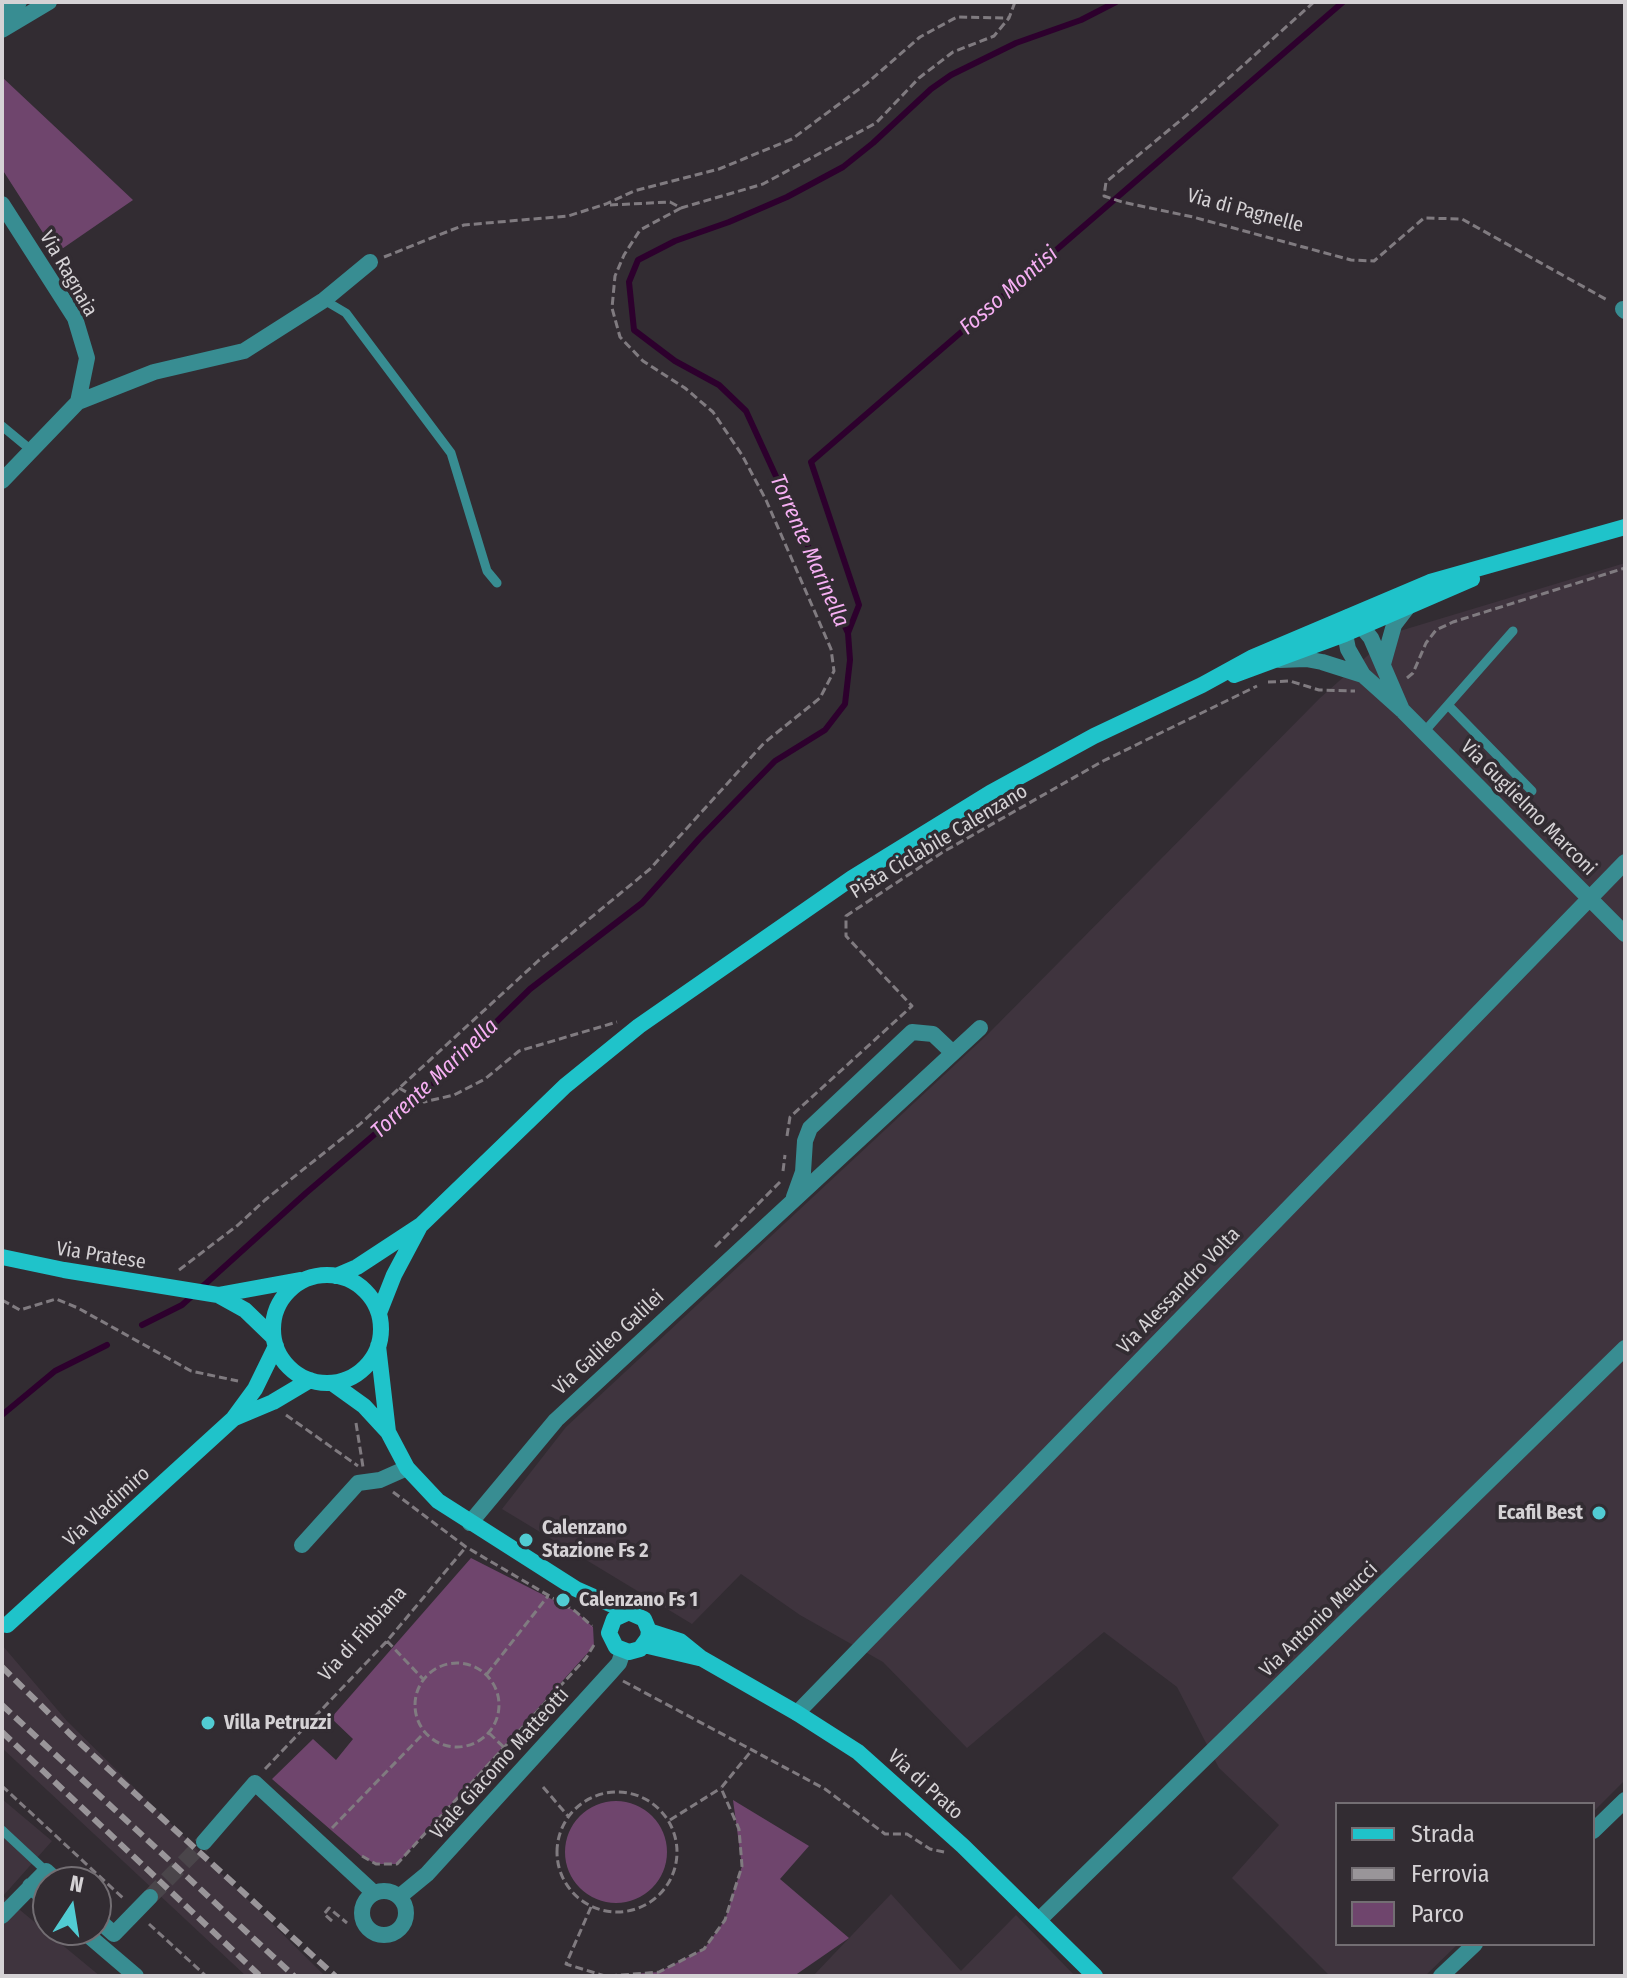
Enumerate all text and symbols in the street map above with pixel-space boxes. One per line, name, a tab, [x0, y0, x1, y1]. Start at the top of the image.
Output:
street label: Via di Pagnelle	[1184, 184, 1306, 238]
street label: Via Ragnaia	[34, 227, 102, 321]
water label: Fosso Montisi	[955, 241, 1063, 341]
water label: Torrente Marinella	[764, 471, 854, 631]
street label: Via Guglielmo Marconi	[1455, 735, 1601, 881]
street label: Pista Ciclabile Calenzano	[846, 779, 1032, 905]
water label: Torrente Marinella	[366, 1013, 504, 1145]
street label: Via Alessandro Volta	[1113, 1223, 1245, 1359]
street label: Via Pratese	[54, 1237, 148, 1275]
street label: Via Galileo Galilei	[549, 1286, 669, 1400]
street label: Via Vladimiro	[59, 1462, 155, 1552]
place label: Ecafil Best	[1498, 1501, 1583, 1525]
marker: Ecafil Best	[1590, 1504, 1608, 1522]
place label: Calenzano Stazione Fs 2	[542, 1516, 648, 1563]
marker: Calenzano Stazione Fs 2	[517, 1531, 535, 1549]
street label: Via Antonio Meucci	[1255, 1558, 1383, 1682]
street label: Via di Fibbiana	[314, 1581, 412, 1687]
place label: Calenzano Fs 1	[579, 1588, 698, 1612]
marker: Calenzano Fs 1	[554, 1591, 572, 1609]
street label: Viale Giacomo Matteotti	[426, 1683, 574, 1845]
place label: Villa Petruzzi	[224, 1711, 332, 1735]
marker: Villa Petruzzi	[199, 1714, 217, 1732]
street label: Via di Prato	[882, 1745, 968, 1825]
legend	[1335, 1802, 1595, 1946]
text: Strada	[1411, 1820, 1475, 1848]
text: Ferrovia	[1411, 1860, 1490, 1888]
north arrow	[32, 1866, 112, 1946]
text: N	[67, 1869, 86, 1899]
text: Parco	[1411, 1900, 1464, 1928]

